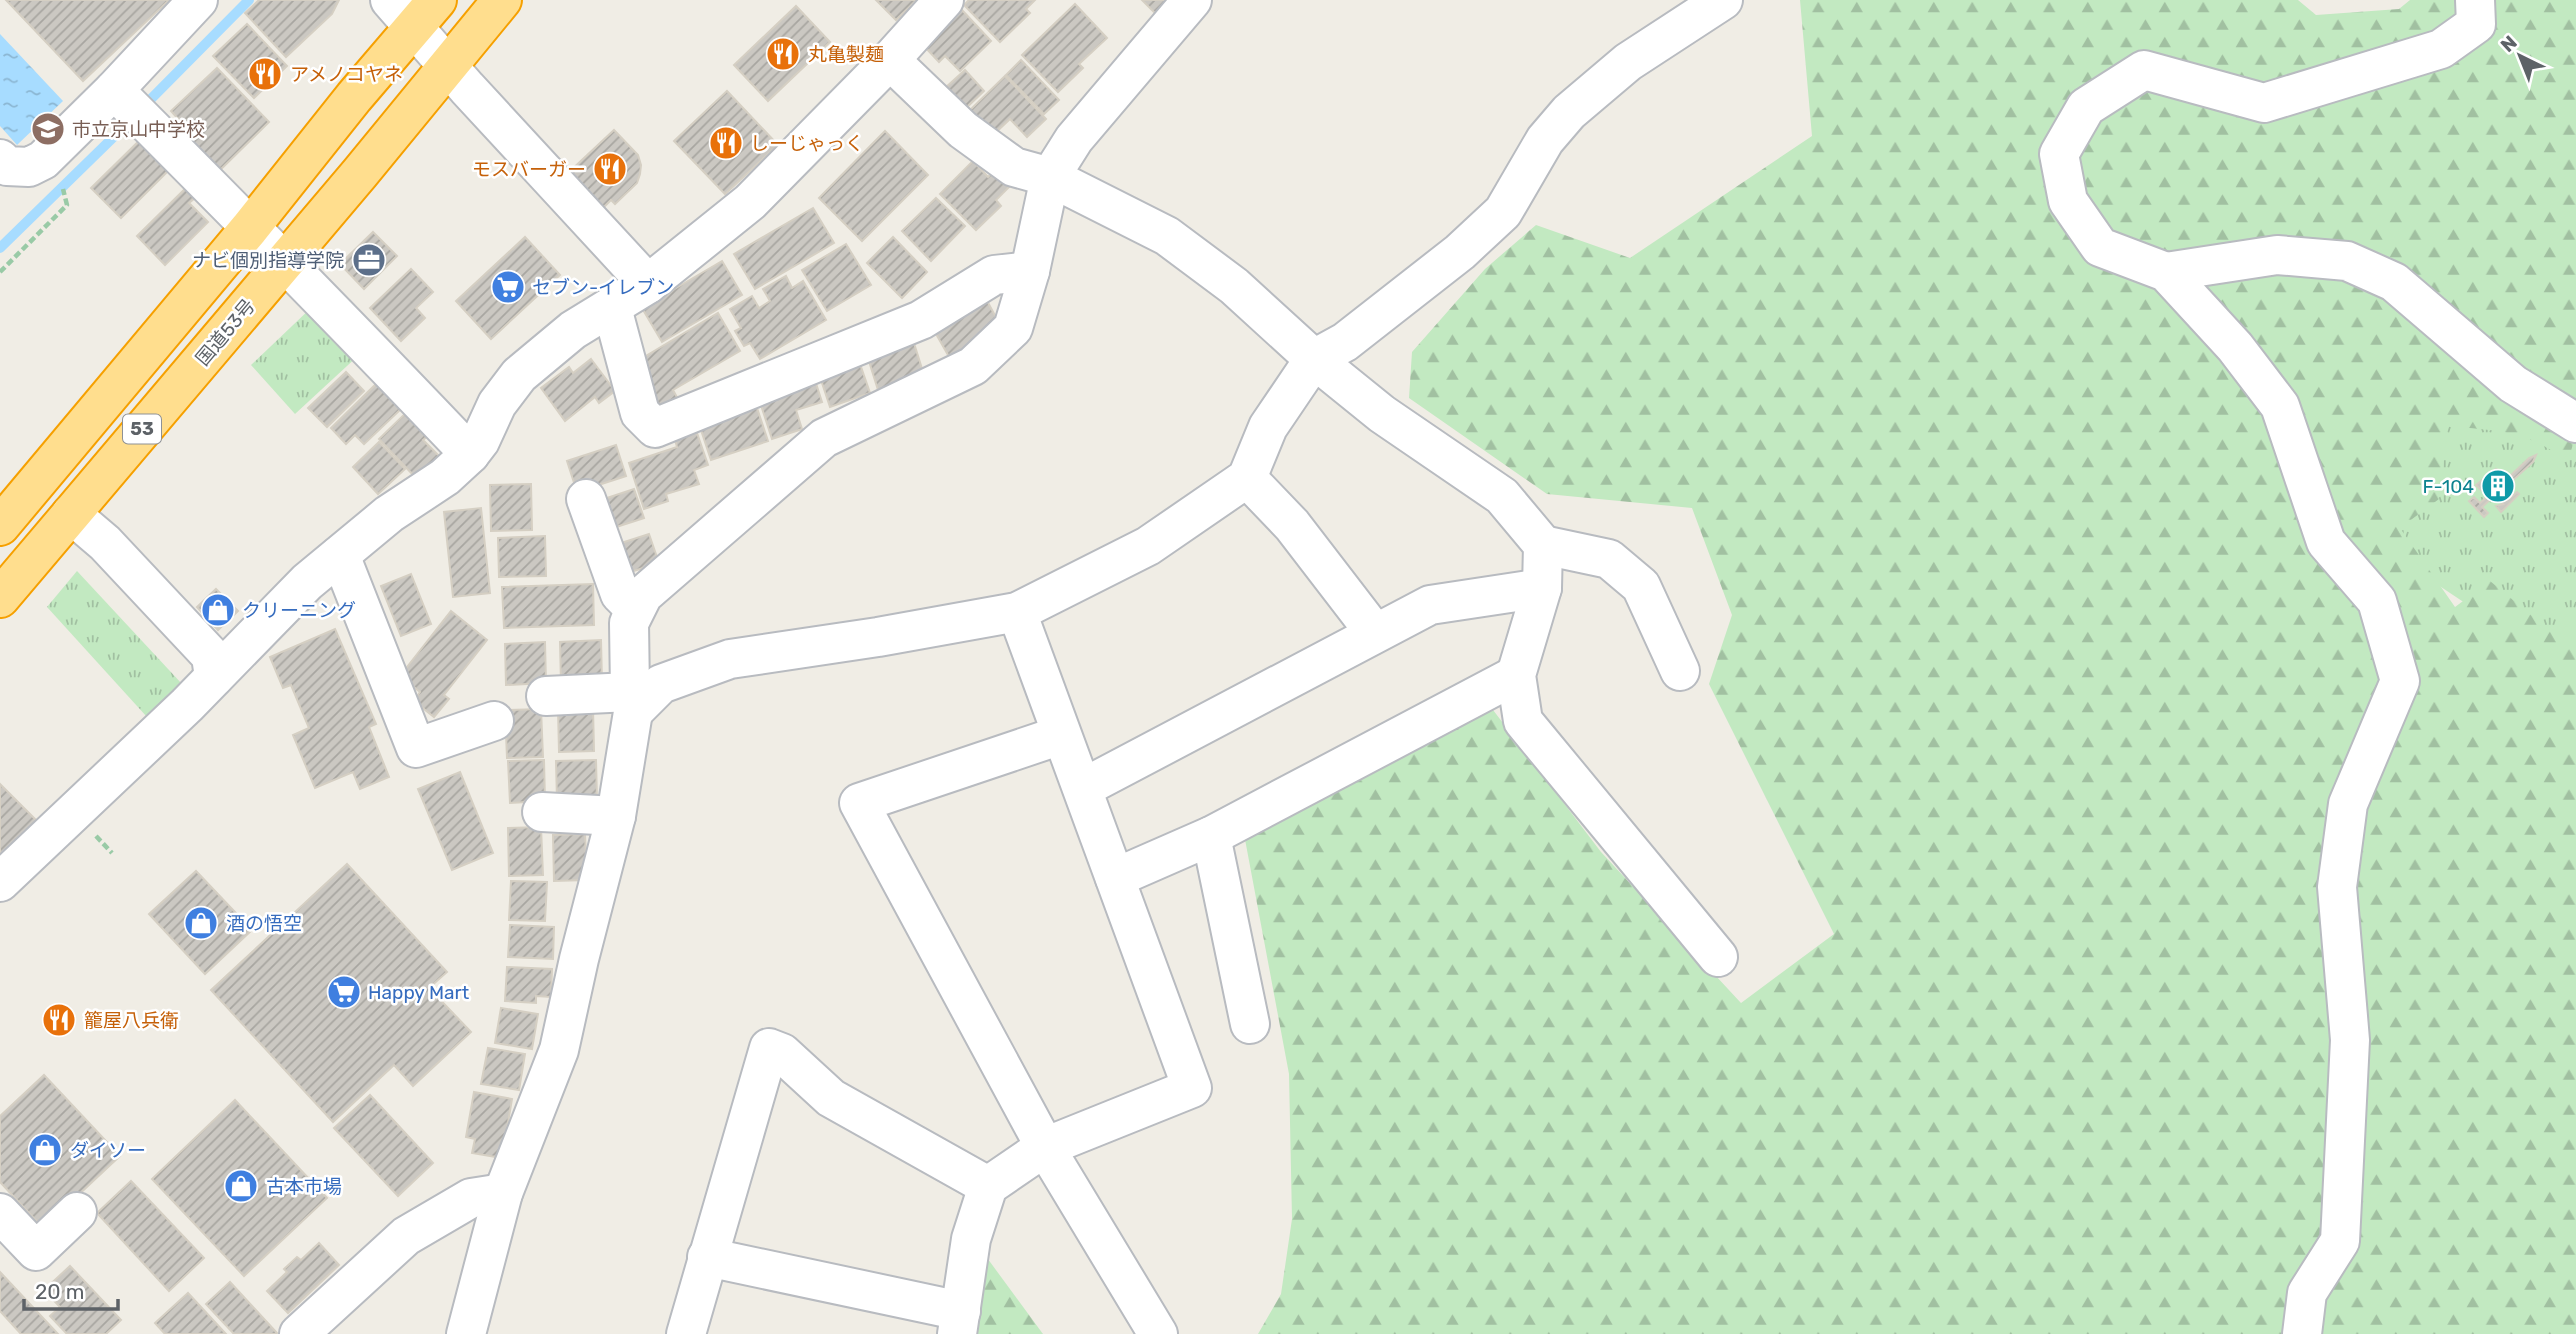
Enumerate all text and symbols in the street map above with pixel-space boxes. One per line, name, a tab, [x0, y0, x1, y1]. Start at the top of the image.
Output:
north arrow	[2485, 21, 2555, 91]
text: N	[2496, 31, 2522, 57]
restaurant icon: 丸亀製麺	[764, 35, 802, 73]
place label: 丸亀製麺	[808, 43, 884, 66]
restaurant icon: アメノコヤネ	[246, 55, 284, 93]
place label: アメノコヤネ	[290, 63, 403, 86]
school or university icon: 市立京山中学校	[29, 110, 67, 148]
place label: 市立京山中学校	[72, 118, 205, 141]
restaurant icon: しーじゃっく	[707, 124, 745, 162]
place label: しーじゃっく	[750, 132, 864, 155]
restaurant icon: モスバーガー	[591, 150, 629, 188]
place label: モスバーガー	[472, 158, 586, 181]
office icon: ナビ個別指導学院	[350, 241, 388, 279]
place label: ナビ個別指導学院	[192, 249, 344, 272]
supermarket icon: セブン-イレブン	[489, 268, 527, 306]
place label: セブン-イレブン	[532, 276, 674, 299]
street label: 国道53号	[191, 294, 260, 370]
road number: 53	[123, 414, 161, 444]
building icon: F-104	[2479, 467, 2517, 505]
place label: F-104	[2423, 475, 2474, 498]
shop icon: クリーニング	[199, 591, 237, 629]
place label: クリーニング	[242, 599, 356, 622]
shop icon: 酒の悟空	[182, 904, 220, 942]
place label: 酒の悟空	[226, 912, 302, 935]
supermarket icon: Happy Mart	[325, 973, 363, 1011]
place label: Happy Mart	[368, 981, 470, 1004]
restaurant icon: 籠屋八兵衛	[40, 1001, 78, 1039]
place label: 籠屋八兵衛	[84, 1009, 179, 1032]
shop icon: ダイソー	[26, 1131, 64, 1169]
place label: ダイソー	[70, 1139, 146, 1162]
shop icon: 古本市場	[222, 1167, 260, 1205]
place label: 古本市場	[266, 1175, 342, 1198]
scale bar	[24, 1268, 119, 1312]
text: 20 m	[35, 1279, 84, 1304]

